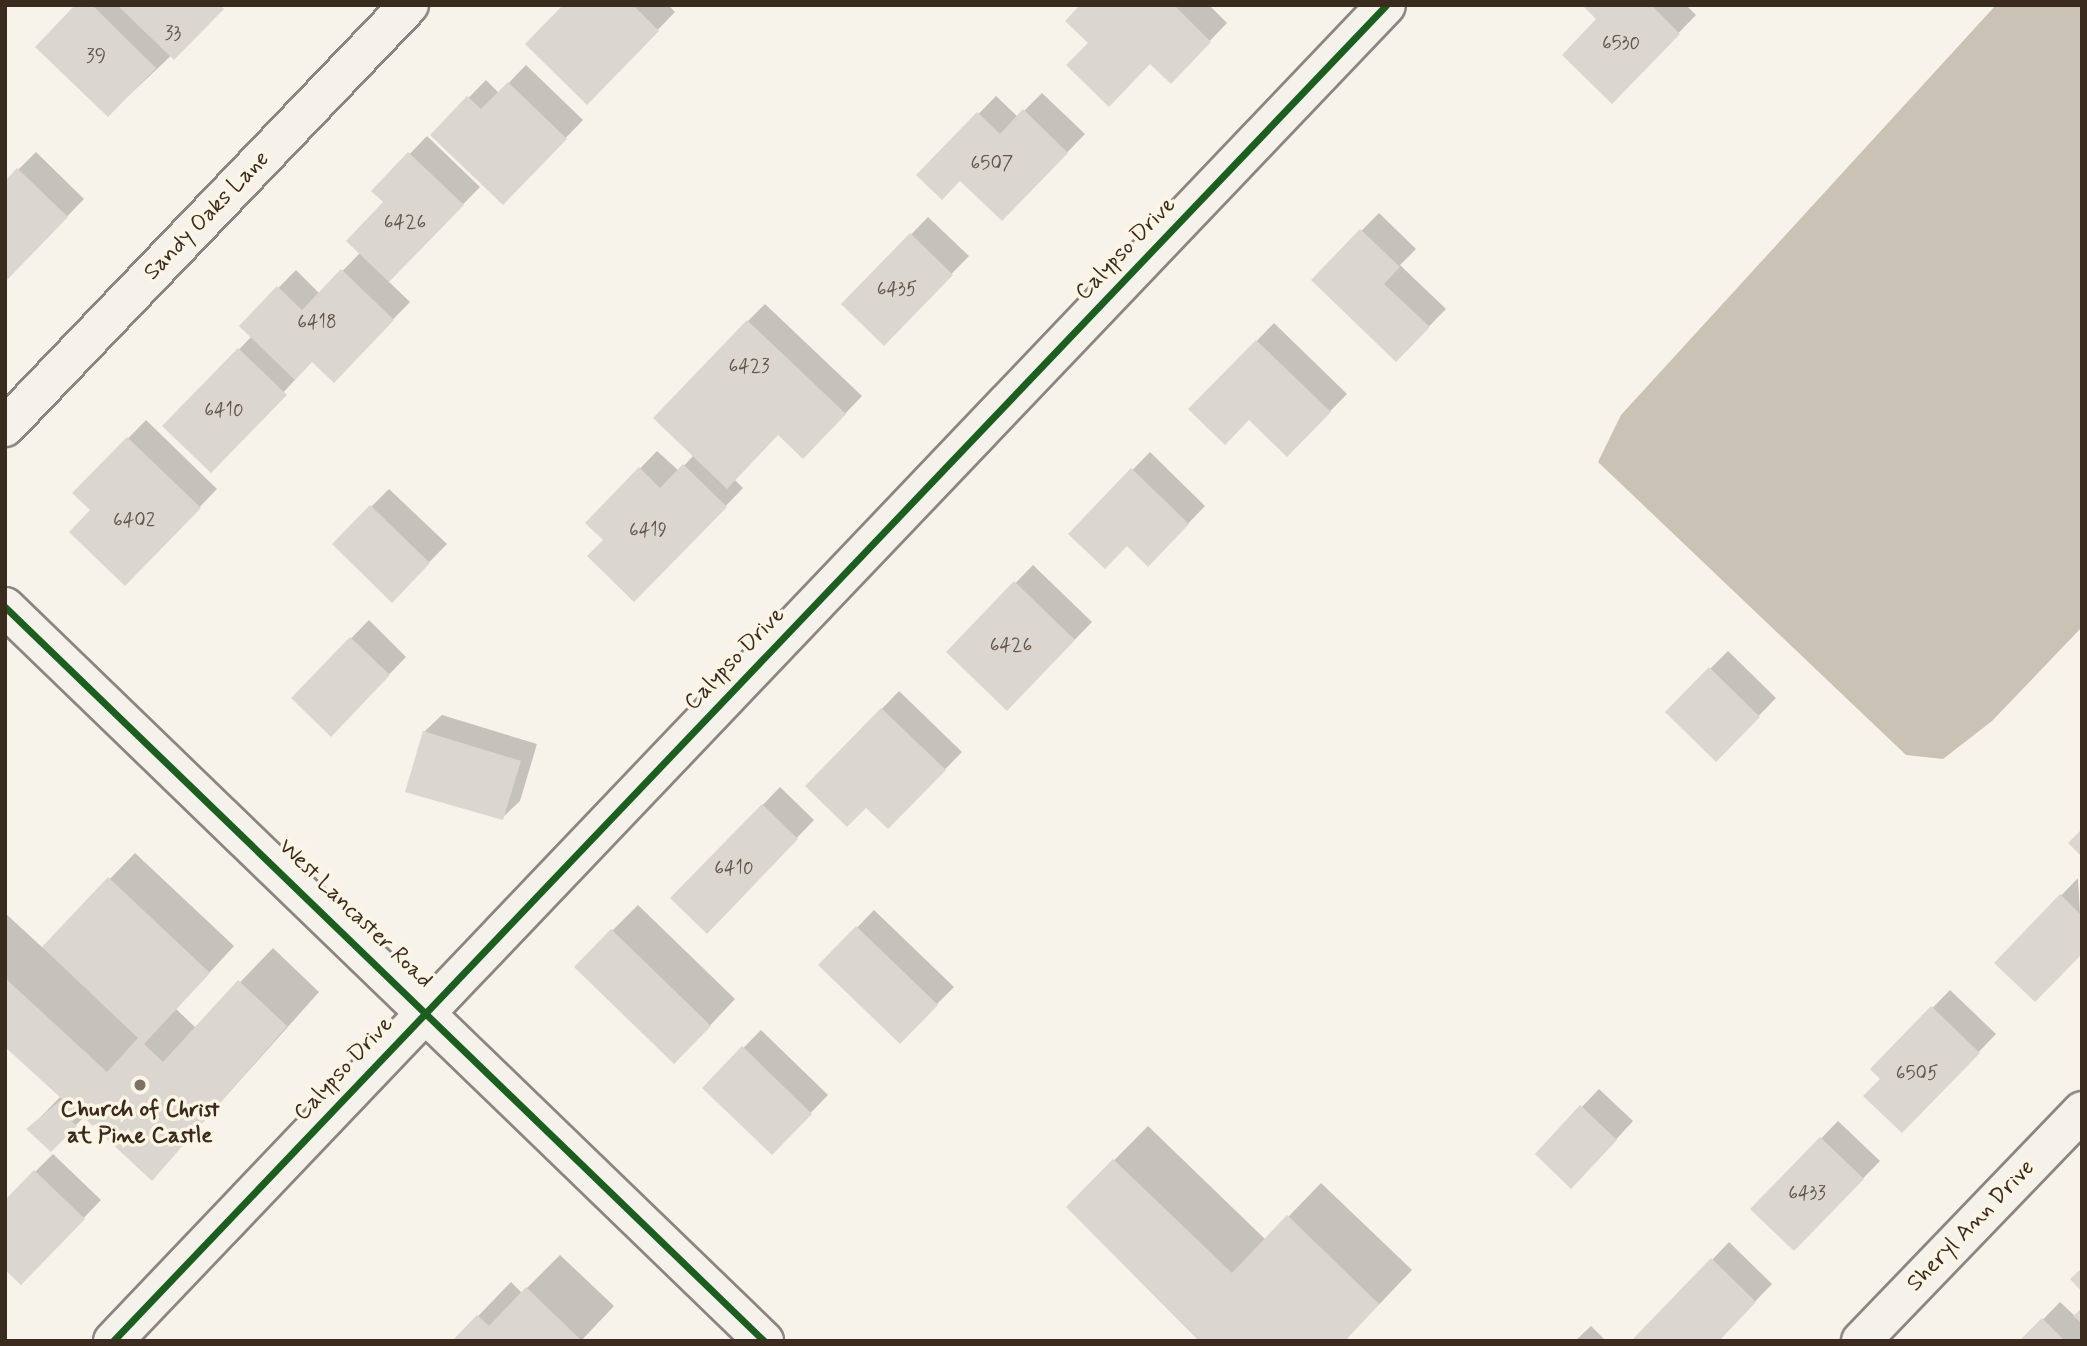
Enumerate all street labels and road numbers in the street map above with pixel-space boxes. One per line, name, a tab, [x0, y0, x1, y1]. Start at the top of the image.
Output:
street label: Sandy Oaks Lane	[138, 145, 276, 287]
street label: Calypso Drive	[1071, 192, 1181, 306]
street label: Calypso Drive	[680, 602, 790, 716]
street label: West Lancaster Road	[273, 834, 437, 994]
street label: Calypso Drive	[289, 1012, 399, 1126]
street label: Sheryl Ann Drive	[1903, 1157, 2039, 1295]

